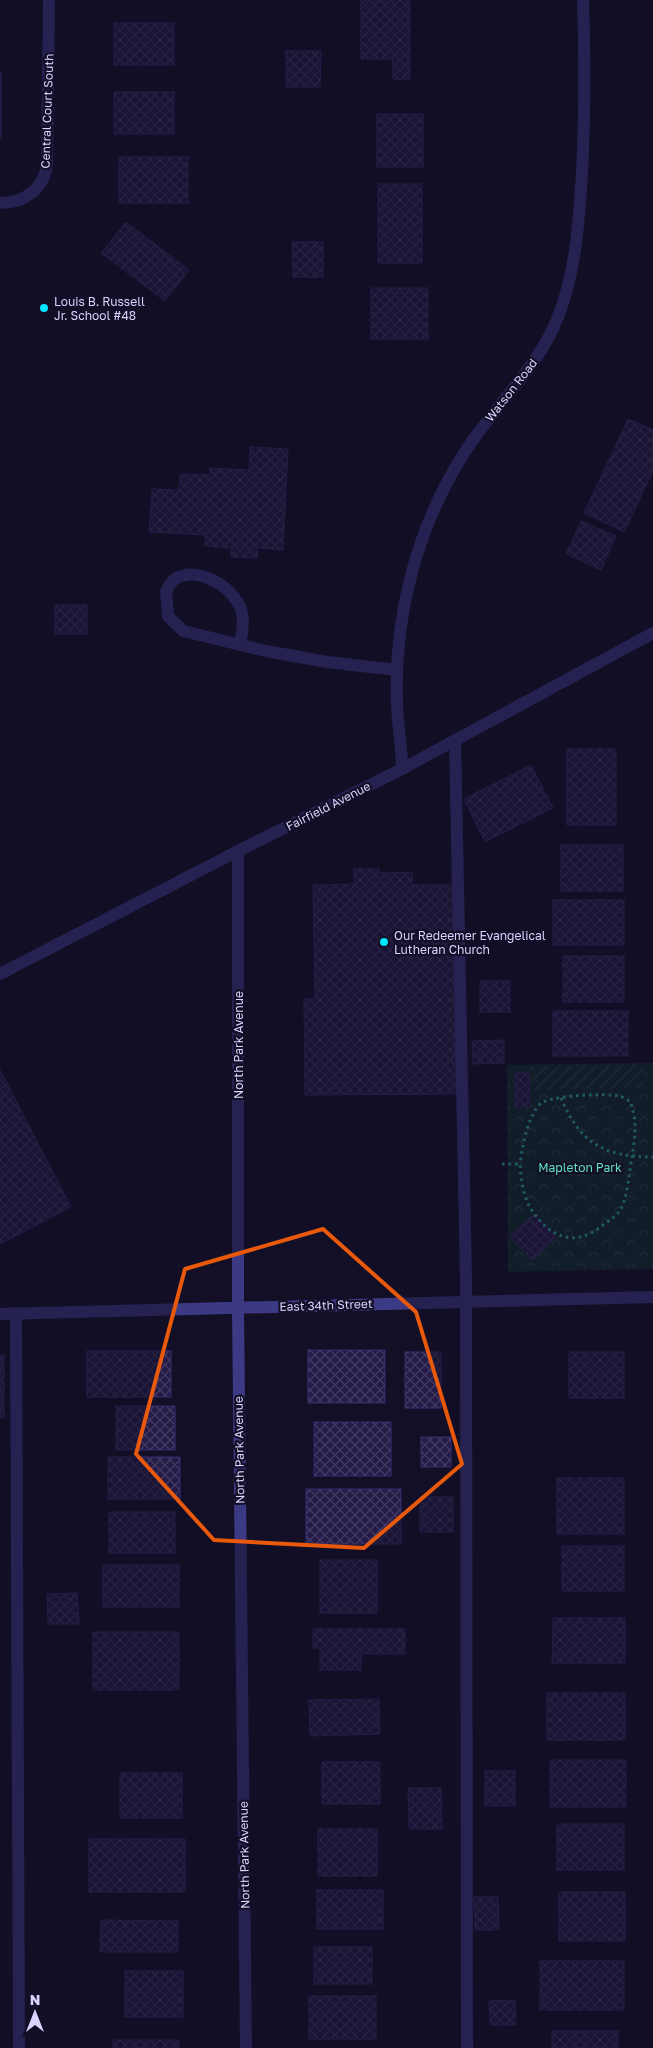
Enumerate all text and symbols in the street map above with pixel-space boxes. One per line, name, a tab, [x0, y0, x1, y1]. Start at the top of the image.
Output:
street label: Central Court South	[37, 53, 57, 169]
place label: Louis B. Russell Jr. School #48	[54, 294, 145, 323]
marker: Louis B. Russell Jr. School #48	[38, 302, 50, 314]
street label: Watson Road	[482, 355, 540, 425]
street label: Fairfield Avenue	[283, 778, 373, 834]
place label: Our Redeemer Evangelical Lutheran Church	[394, 928, 546, 957]
marker: Our Redeemer Evangelical Lutheran Church	[378, 936, 390, 948]
street label: North Park Avenue	[231, 991, 246, 1099]
park label: Mapleton Park	[538, 1160, 622, 1175]
street label: East 34th Street	[279, 1296, 373, 1314]
street label: North Park Avenue	[231, 1396, 247, 1504]
street label: North Park Avenue	[236, 1801, 252, 1909]
north arrow	[10, 1988, 60, 2038]
text: N	[30, 1991, 40, 2008]

